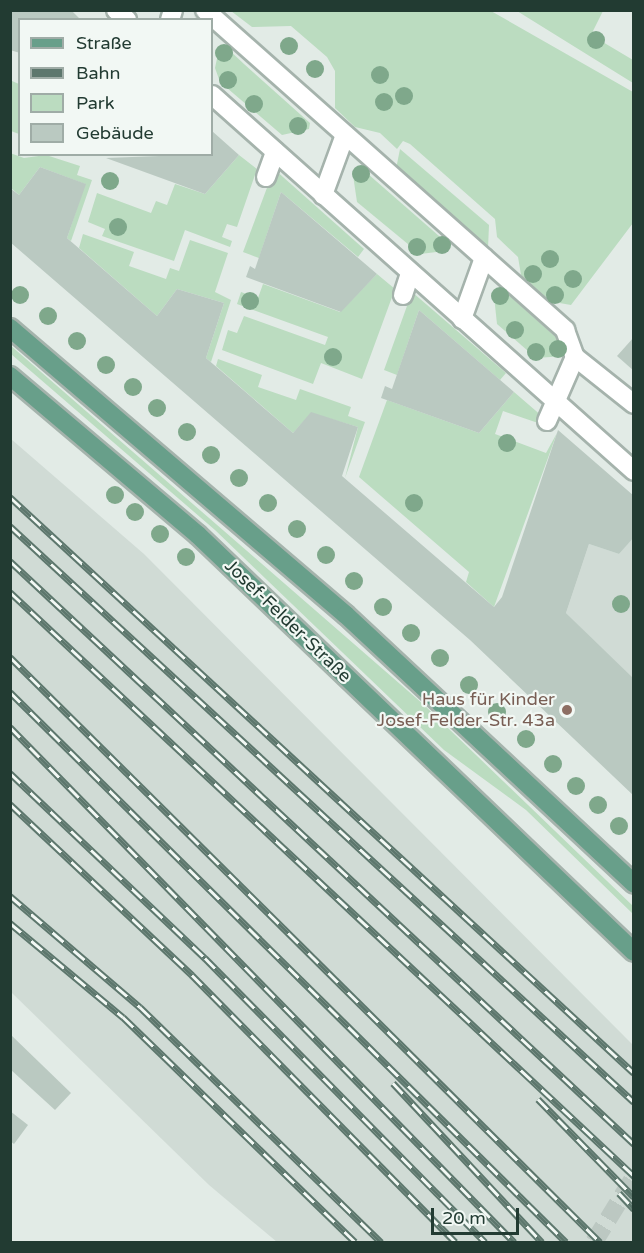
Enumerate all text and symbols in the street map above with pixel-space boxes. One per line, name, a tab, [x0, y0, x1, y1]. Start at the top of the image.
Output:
legend	[18, 18, 213, 156]
text: Straße	[76, 32, 132, 54]
text: Bahn	[76, 62, 121, 84]
text: Park	[76, 92, 114, 114]
text: Gebäude	[76, 122, 154, 144]
street label: Josef-Felder-Straße	[220, 555, 356, 687]
place label: Haus für Kinder Josef-Felder-Str. 43a	[377, 689, 555, 732]
marker: Haus für Kinder Josef-Felder-Str. 43a	[560, 703, 574, 717]
scale bar	[434, 1196, 522, 1234]
text: 20 m	[442, 1207, 486, 1229]

